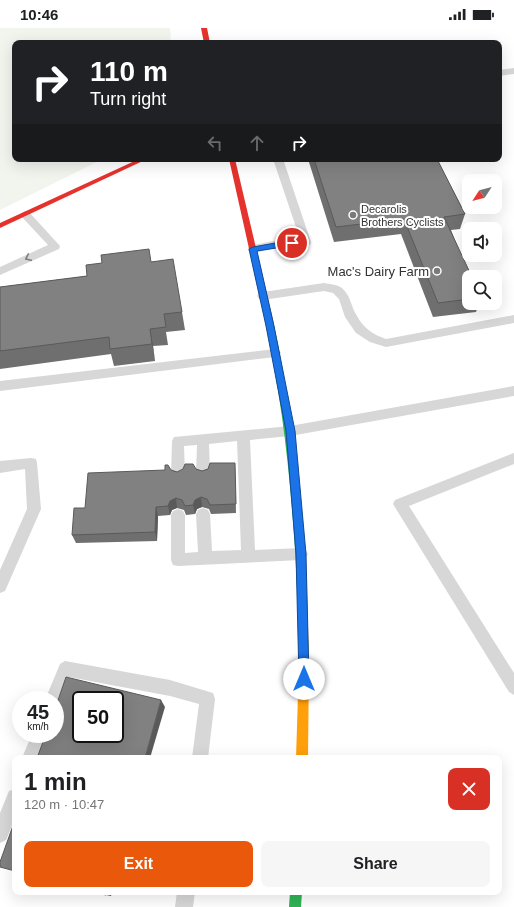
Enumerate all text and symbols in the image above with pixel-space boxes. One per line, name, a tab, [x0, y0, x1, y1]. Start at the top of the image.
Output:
text: 10:46	[20, 6, 58, 23]
icon: right	[24, 56, 76, 108]
text: 110 m	[90, 56, 168, 87]
text: Turn right	[90, 89, 166, 109]
icon: left	[204, 132, 226, 154]
icon: ahead	[246, 132, 268, 154]
icon: right	[288, 132, 310, 154]
north arrow	[462, 174, 502, 214]
map controls	[462, 174, 502, 310]
place label: Decarolis Brothers Cyclists	[361, 203, 444, 228]
marker: Decarolis Brothers Cyclists	[348, 210, 358, 220]
button: sound	[462, 222, 502, 262]
pin	[275, 226, 309, 260]
icon: arrive	[281, 232, 303, 254]
one-way arrow	[24, 253, 32, 261]
place label: Mac's Dairy Farm	[328, 264, 429, 279]
marker: Mac's Dairy Farm	[432, 266, 442, 276]
button: search	[462, 270, 502, 310]
position arrow	[283, 658, 325, 700]
speed limit sign: 50	[72, 691, 124, 743]
text: 45	[27, 701, 49, 723]
text: km/h	[27, 721, 49, 732]
text: 1 min	[24, 768, 87, 795]
button: close	[448, 768, 490, 810]
text: 120 m · 10:47	[24, 797, 104, 812]
button: Exit	[24, 841, 253, 887]
button: Share	[261, 841, 490, 887]

